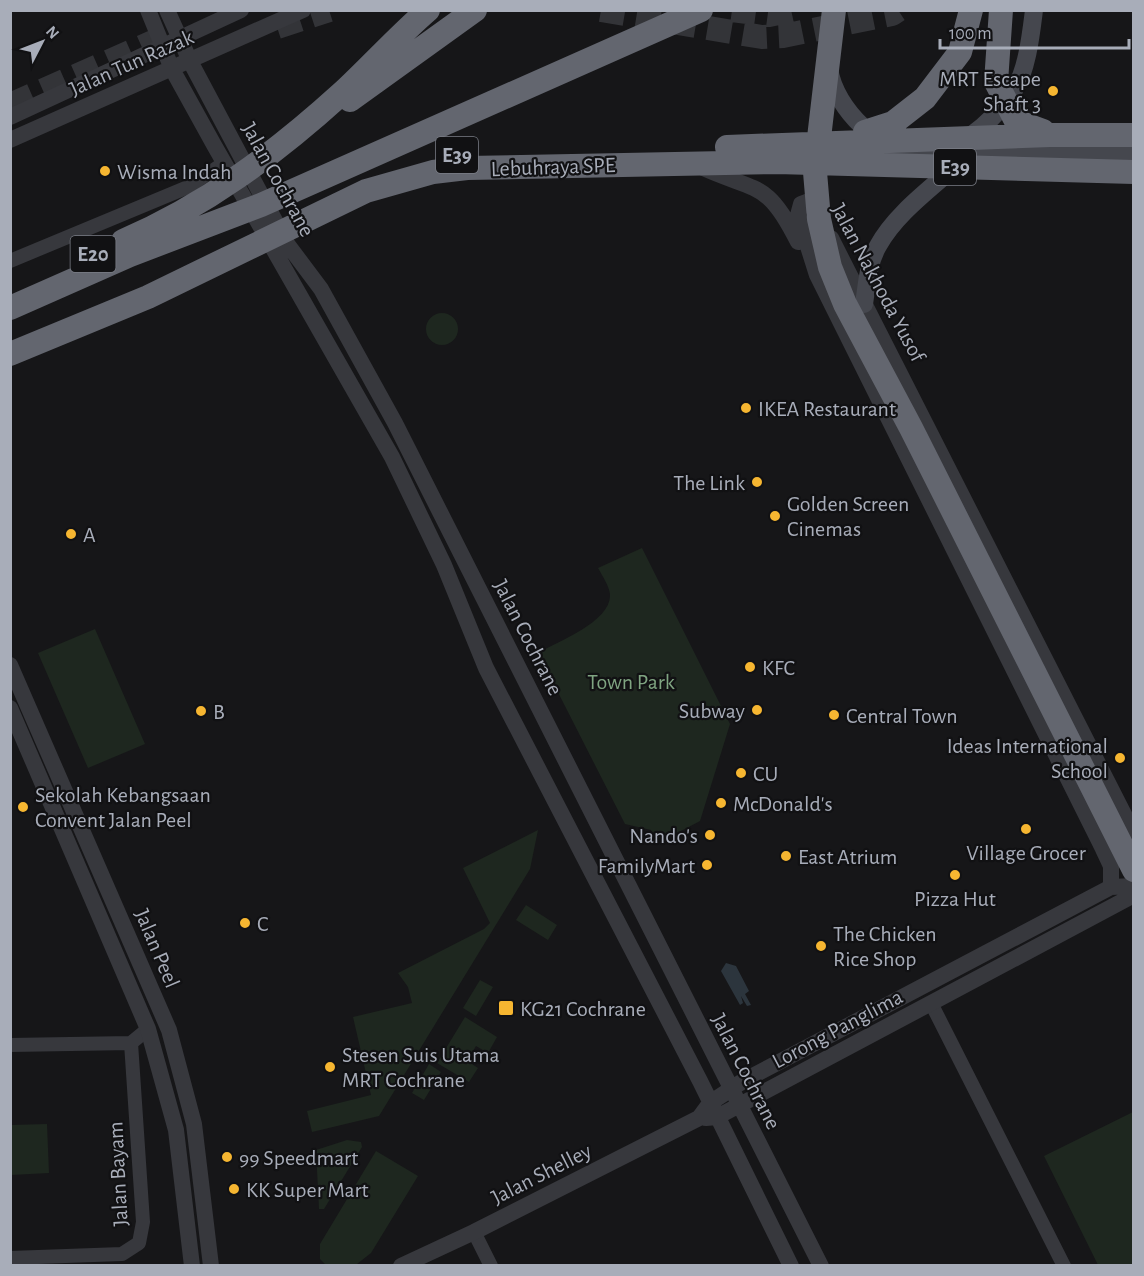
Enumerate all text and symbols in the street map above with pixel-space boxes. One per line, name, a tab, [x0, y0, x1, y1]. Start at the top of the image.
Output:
north arrow	[12, 12, 72, 72]
scale bar	[940, 12, 1129, 50]
text: N	[43, 23, 62, 42]
text: 100 m	[949, 25, 992, 43]
street label: Jalan Tun Razak	[66, 26, 197, 100]
place label: MRT Escape Shaft 3	[939, 68, 1041, 115]
marker: MRT Escape Shaft 3	[1046, 84, 1060, 98]
street label: Jalan Cochrane	[238, 119, 318, 240]
road number: E39	[436, 137, 478, 173]
road number: E39	[934, 149, 976, 185]
street label: Lebuhraya SPE	[490, 154, 616, 180]
place label: Wisma Indah	[117, 161, 232, 183]
marker: Wisma Indah	[98, 164, 112, 178]
street label: Jalan Nakhoda Yusof	[827, 200, 930, 366]
road number: E20	[70, 236, 116, 272]
place label: IKEA Restaurant	[758, 398, 896, 420]
marker: IKEA Restaurant	[739, 401, 753, 415]
place label: The Link	[673, 472, 745, 494]
marker: The Link	[750, 475, 764, 489]
place label: Golden Screen Cinemas	[787, 493, 909, 540]
marker: Golden Screen Cinemas	[768, 509, 782, 523]
place label: A	[83, 524, 96, 546]
marker: A	[64, 527, 78, 541]
street label: Jalan Cochrane	[490, 576, 567, 699]
place label: KFC	[762, 657, 795, 679]
marker: KFC	[743, 660, 757, 674]
park label: Town Park	[587, 671, 675, 693]
place label: Subway	[679, 700, 746, 722]
place label: B	[213, 701, 225, 723]
marker: Subway	[750, 703, 764, 717]
marker: B	[194, 704, 208, 718]
place label: Central Town	[846, 705, 958, 727]
marker: Central Town	[827, 708, 841, 722]
place label: Ideas International School	[947, 735, 1108, 782]
marker: Ideas International School	[1113, 751, 1127, 765]
place label: CU	[753, 763, 778, 785]
marker: CU	[734, 766, 748, 780]
place label: Sekolah Kebangsaan Convent Jalan Peel	[35, 784, 211, 831]
place label: McDonald's	[733, 793, 833, 815]
marker: McDonald's	[714, 796, 728, 810]
marker: Sekolah Kebangsaan Convent Jalan Peel	[16, 800, 30, 814]
marker: Village Grocer	[1019, 822, 1033, 836]
place label: Nando's	[629, 825, 698, 847]
marker: Nando's	[703, 828, 717, 842]
place label: Village Grocer	[966, 842, 1086, 864]
place label: East Atrium	[798, 846, 897, 868]
marker: East Atrium	[779, 849, 793, 863]
place label: FamilyMart	[598, 855, 695, 877]
marker: FamilyMart	[700, 858, 714, 872]
marker: Pizza Hut	[948, 868, 962, 882]
place label: Pizza Hut	[914, 888, 996, 910]
street label: Jalan Peel	[131, 906, 183, 991]
place label: C	[257, 913, 268, 935]
marker: C	[238, 916, 252, 930]
place label: The Chicken Rice Shop	[833, 923, 937, 970]
marker: The Chicken Rice Shop	[814, 939, 828, 953]
street label: Lorong Panglima	[769, 985, 906, 1072]
place label: KG21 Cochrane	[520, 998, 646, 1020]
marker: KG21 Cochrane	[497, 999, 515, 1017]
street label: Jalan Cochrane	[708, 1010, 785, 1133]
place label: Stesen Suis Utama MRT Cochrane	[342, 1044, 500, 1091]
marker: Stesen Suis Utama MRT Cochrane	[323, 1060, 337, 1074]
street label: Jalan Bayam	[104, 1121, 132, 1227]
street label: Jalan Shelley	[488, 1139, 596, 1208]
place label: 99 Speedmart	[239, 1147, 358, 1169]
marker: 99 Speedmart	[220, 1150, 234, 1164]
place label: KK Super Mart	[246, 1179, 369, 1201]
marker: KK Super Mart	[227, 1182, 241, 1196]

